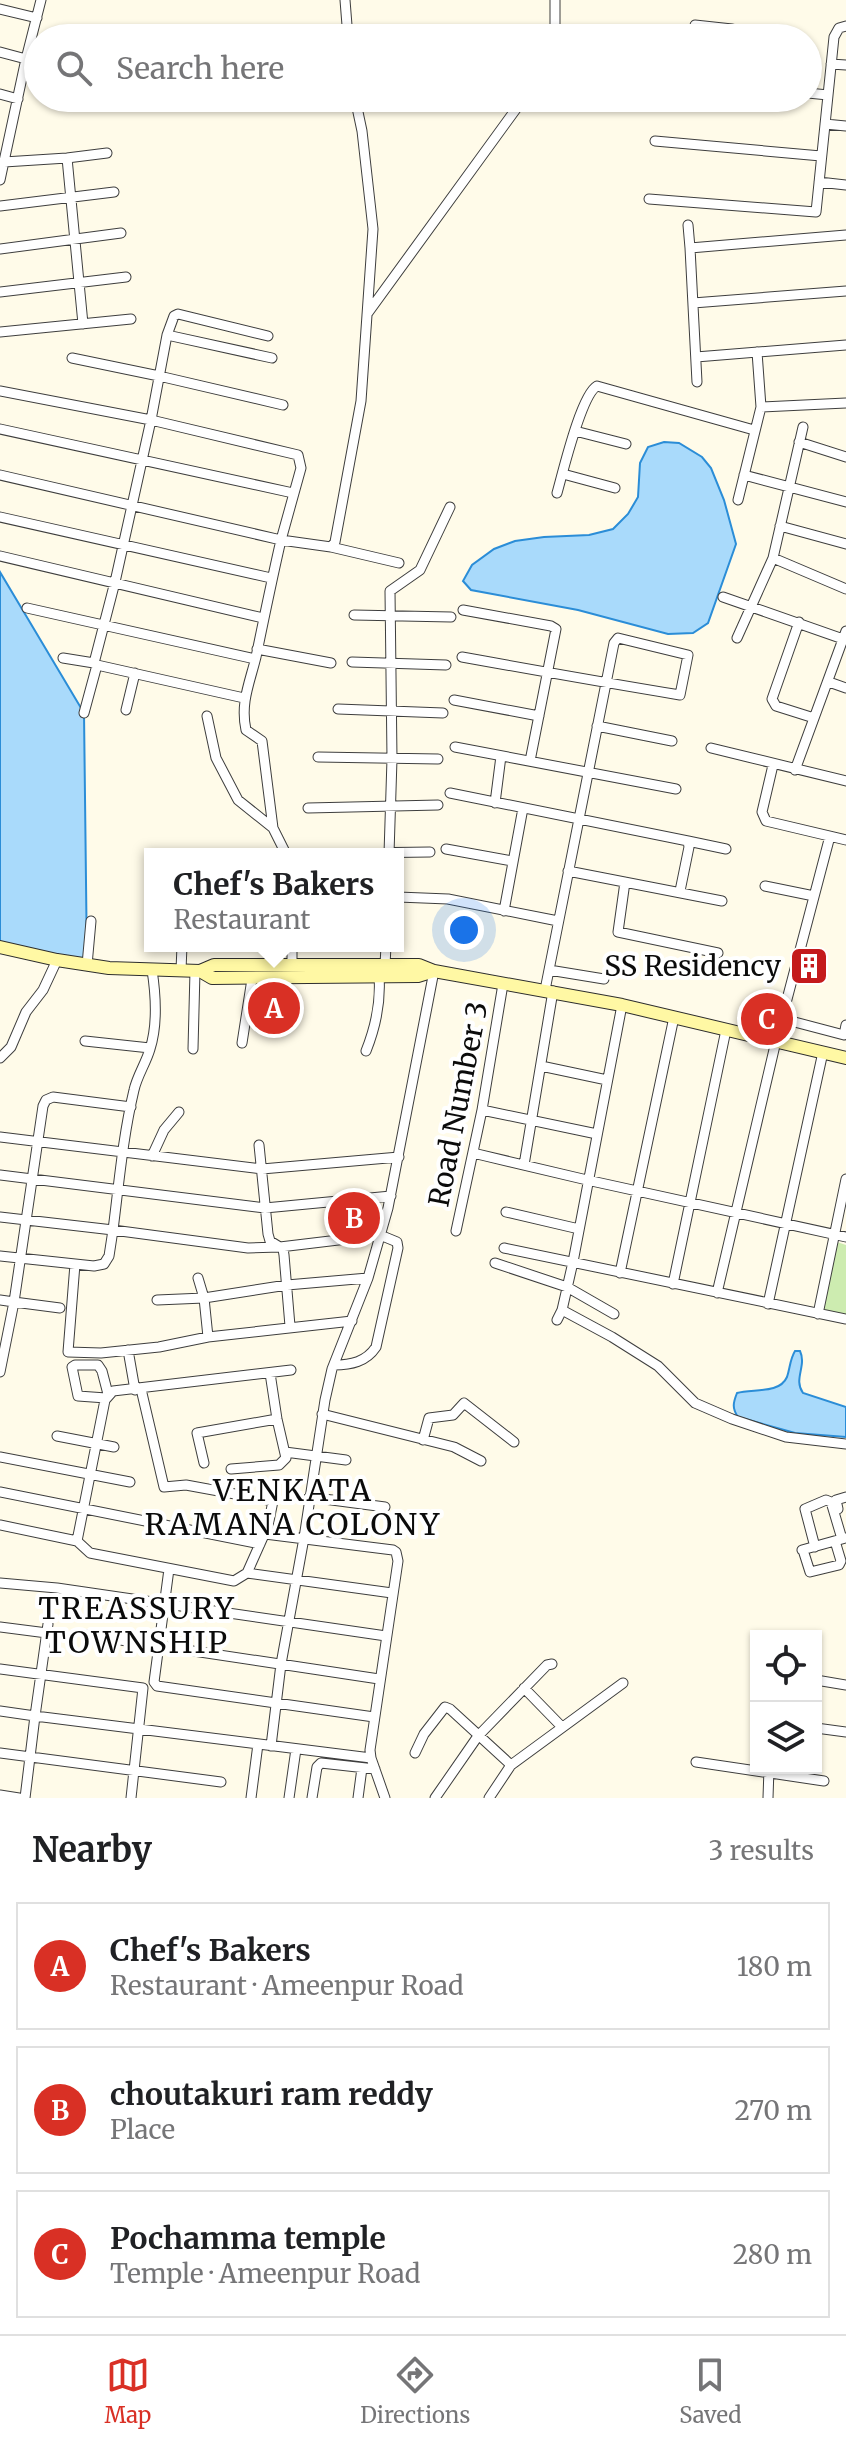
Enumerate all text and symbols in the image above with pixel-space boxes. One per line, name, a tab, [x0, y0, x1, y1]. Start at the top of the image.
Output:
search box	[24, 24, 822, 112]
icon: search	[52, 46, 96, 90]
text: Search here	[116, 49, 284, 87]
popup	[144, 848, 404, 952]
text: Chef's Bakers	[174, 865, 374, 903]
text: Restaurant	[174, 903, 310, 936]
your location	[444, 910, 484, 950]
building icon: SS Residency	[788, 945, 830, 987]
place label: SS Residency	[604, 948, 782, 984]
pin: A	[248, 978, 300, 1038]
pin: C	[741, 989, 793, 1049]
street label: Road Number 3	[420, 998, 496, 1210]
pin: B	[328, 1188, 380, 1248]
district label: VENKATA RAMANA COLONY	[145, 1471, 441, 1543]
district label: TREASSURY TOWNSHIP	[38, 1589, 236, 1661]
map controls	[750, 1630, 822, 1774]
button: locate	[750, 1630, 822, 1702]
button: layers	[750, 1702, 822, 1774]
text: Nearby	[32, 1829, 152, 1871]
text: 3 results	[709, 1834, 814, 1867]
text: Chef's Bakers	[110, 1931, 311, 1969]
text: A	[51, 1950, 69, 1983]
text: 180 m	[737, 1950, 812, 1983]
text: Restaurant · Ameenpur Road	[110, 1969, 464, 2002]
text: choutakuri ram reddy	[110, 2075, 433, 2113]
text: B	[51, 2094, 69, 2127]
text: 270 m	[735, 2094, 812, 2127]
text: Place	[110, 2113, 175, 2146]
text: Pochamma temple	[110, 2219, 386, 2257]
text: C	[51, 2238, 69, 2271]
text: 280 m	[733, 2238, 812, 2271]
text: Temple · Ameenpur Road	[110, 2257, 420, 2290]
tab: Map	[104, 2353, 151, 2429]
tab: Directions	[360, 2353, 470, 2429]
tab: Saved	[679, 2353, 742, 2429]

